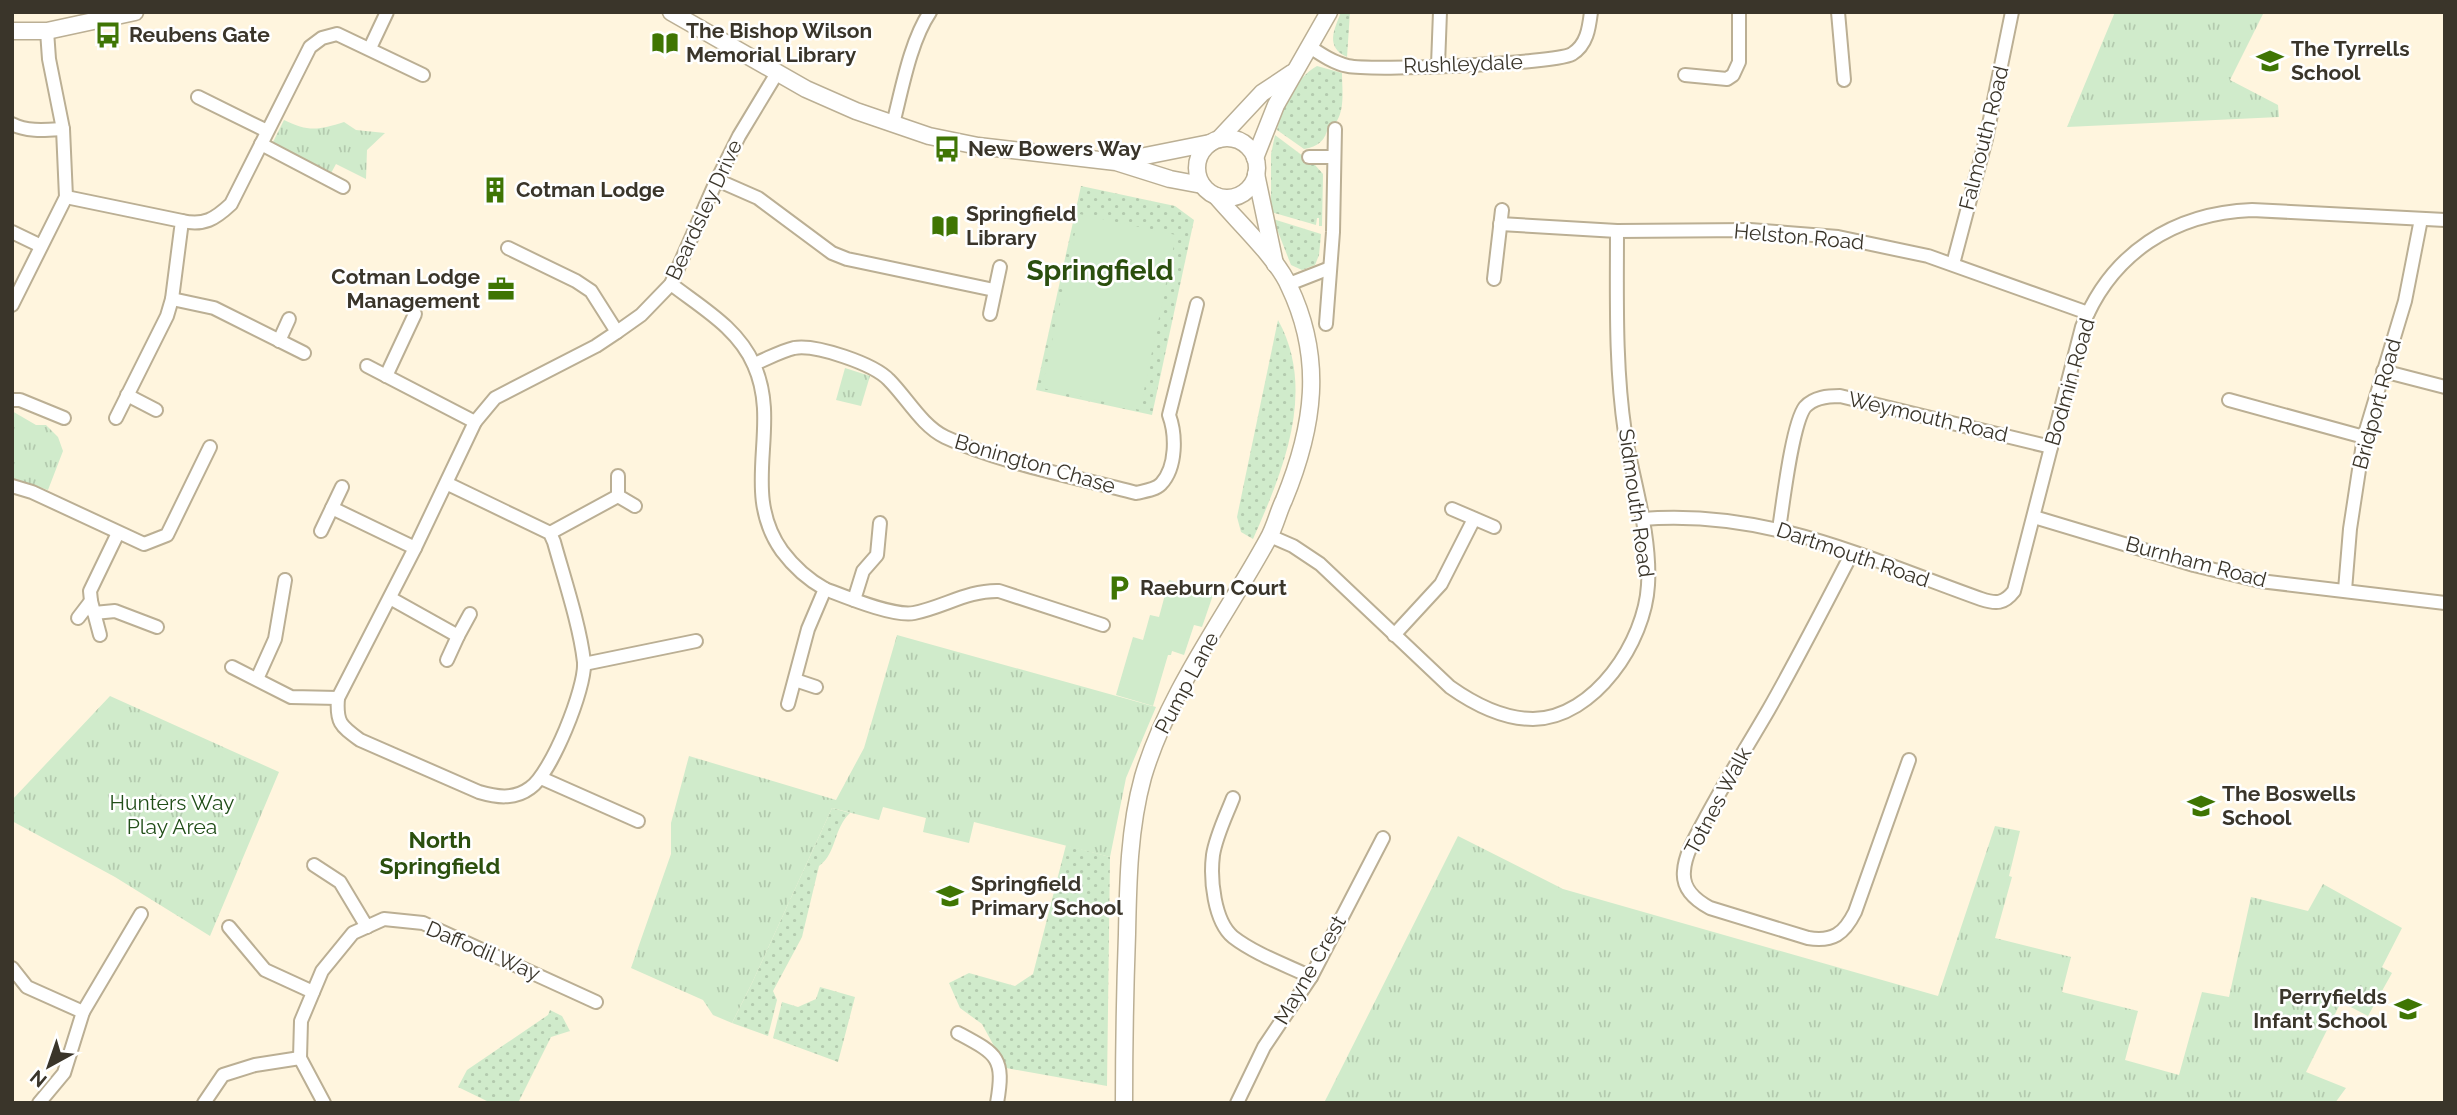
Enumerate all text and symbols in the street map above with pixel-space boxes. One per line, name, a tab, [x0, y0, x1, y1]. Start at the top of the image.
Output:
place label: The Bishop Wilson Memorial Library	[686, 18, 872, 67]
bus stop icon: Reubens Gate	[93, 20, 123, 50]
place label: Reubens Gate	[129, 22, 270, 47]
library icon: The Bishop Wilson Memorial Library	[650, 28, 680, 58]
place label: The Tyrrells School	[2291, 36, 2410, 85]
school or university icon: The Tyrrells School	[2255, 46, 2285, 76]
street label: Rushleydale	[1403, 49, 1523, 78]
street label: Falmouth Road	[1954, 63, 2013, 212]
bus stop icon: New Bowers Way	[932, 134, 962, 164]
street label: Beardsley Drive	[660, 136, 747, 284]
place label: New Bowers Way	[968, 136, 1142, 161]
building icon: Cotman Lodge	[480, 175, 510, 205]
place label: Cotman Lodge	[516, 177, 665, 202]
place label: Springfield Library	[966, 201, 1076, 250]
library icon: Springfield Library	[930, 211, 960, 241]
street label: Helston Road	[1733, 218, 1865, 255]
district label: Springfield	[1026, 254, 1174, 287]
place label: Cotman Lodge Management	[331, 264, 480, 313]
office icon: Cotman Lodge Management	[486, 274, 516, 304]
street label: Bodmin Road	[2039, 315, 2100, 448]
street label: Bridport Road	[2347, 336, 2406, 472]
street label: Weymouth Road	[1846, 386, 2010, 447]
street label: Sidmouth Road	[1614, 427, 1659, 579]
street label: Bonington Chase	[952, 429, 1118, 498]
street label: Dartmouth Road	[1773, 517, 1933, 592]
street label: Burnham Road	[2123, 531, 2269, 592]
parking icon: Raeburn Court	[1104, 573, 1134, 603]
place label: Raeburn Court	[1140, 575, 1287, 600]
street label: Pump Lane	[1149, 628, 1224, 738]
street label: Totnes Walk	[1679, 743, 1756, 859]
place label: The Boswells School	[2222, 781, 2356, 830]
park label: Hunters Way Play Area	[110, 790, 234, 839]
school or university icon: The Boswells School	[2186, 791, 2216, 821]
district label: North Springfield	[380, 826, 500, 879]
place label: Springfield Primary School	[971, 871, 1123, 920]
school or university icon: Springfield Primary School	[935, 881, 965, 911]
street label: Mayne Crest	[1268, 911, 1351, 1029]
street label: Daffodil Way	[422, 915, 544, 986]
place label: Perryfields Infant School	[2253, 984, 2387, 1033]
school or university icon: Perryfields Infant School	[2393, 994, 2423, 1024]
north arrow	[14, 1031, 84, 1101]
text: N	[25, 1066, 51, 1092]

